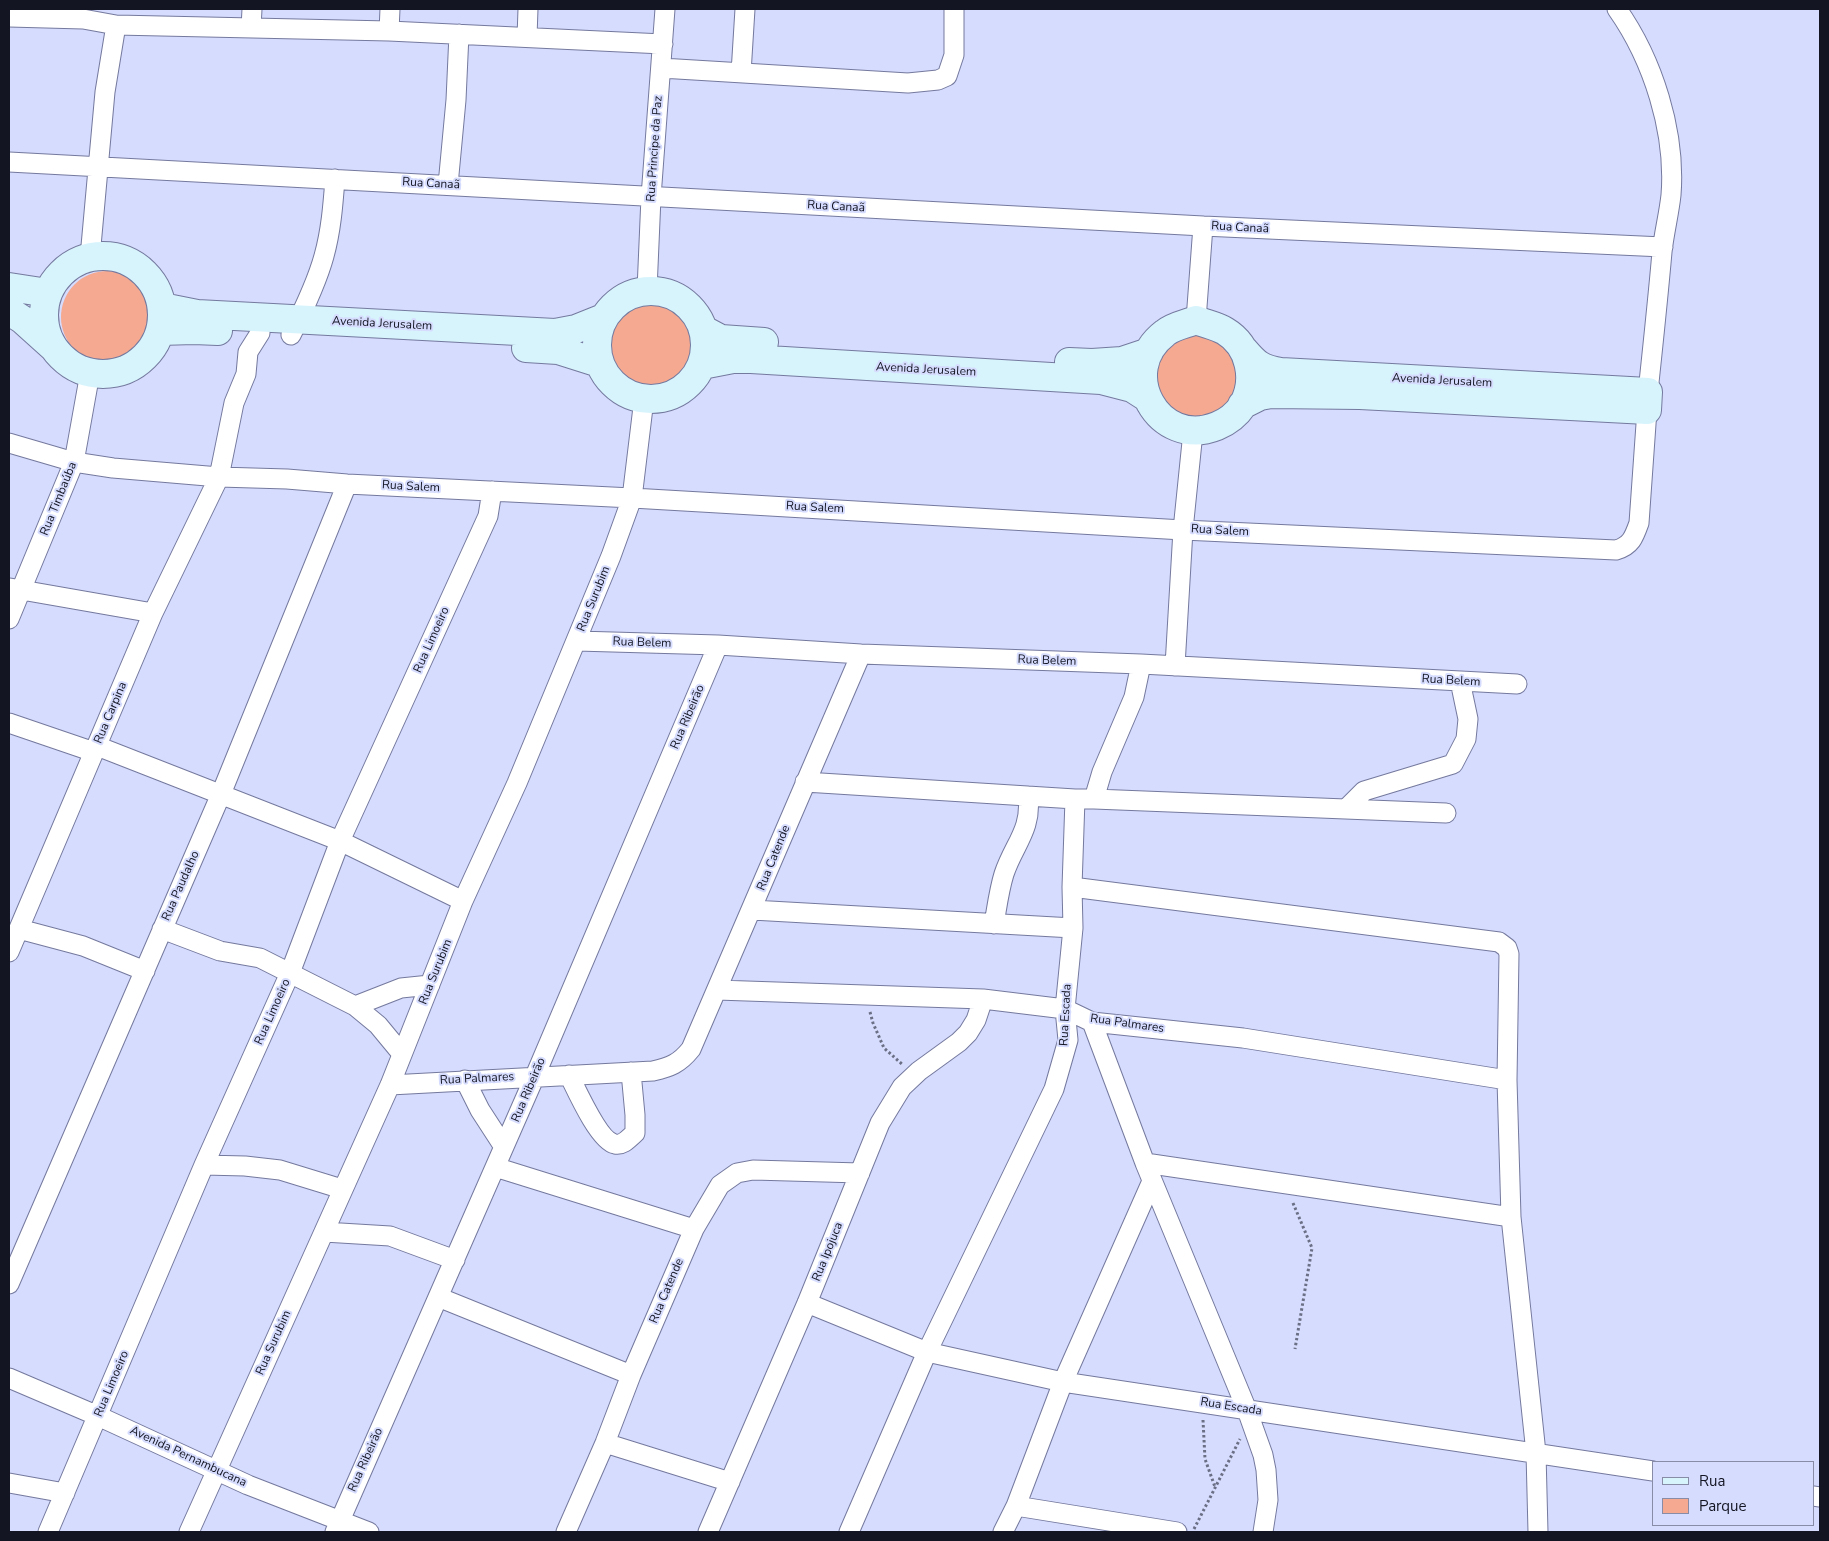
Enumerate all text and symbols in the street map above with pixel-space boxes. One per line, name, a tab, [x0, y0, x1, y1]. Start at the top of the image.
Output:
street label: Rua Principe da Paz	[644, 96, 666, 202]
street label: Rua Canaã	[402, 175, 460, 193]
street label: Rua Canaã	[807, 198, 865, 216]
street label: Rua Canaã	[1211, 219, 1269, 237]
street label: Avenida Jerusalem	[331, 314, 433, 334]
street label: Avenida Jerusalem	[875, 360, 977, 380]
street label: Avenida Jerusalem	[1391, 371, 1493, 391]
street label: Rua Timbaúba	[38, 460, 80, 538]
street label: Rua Salem	[382, 478, 440, 496]
street label: Rua Salem	[786, 499, 844, 517]
street label: Rua Salem	[1191, 522, 1249, 540]
street label: Rua Surubim	[574, 564, 614, 634]
street label: Rua Limoeiro	[411, 605, 453, 675]
street label: Rua Belem	[612, 635, 672, 651]
street label: Rua Belem	[1017, 653, 1077, 669]
street label: Rua Belem	[1421, 672, 1481, 690]
street label: Rua Carpina	[92, 680, 130, 746]
street label: Rua Ribeirão	[668, 683, 708, 751]
street label: Rua Catende	[754, 823, 794, 893]
street label: Rua Paudalho	[159, 849, 203, 923]
street label: Rua Surubim	[416, 937, 456, 1007]
street label: Rua Limoeiro	[252, 977, 294, 1047]
street label: Rua Escada	[1057, 984, 1075, 1046]
street label: Rua Palmares	[1089, 1012, 1165, 1036]
street label: Rua Ribeirão	[509, 1056, 549, 1124]
street label: Rua Palmares	[439, 1070, 515, 1088]
street label: Rua Ipojuca	[810, 1220, 846, 1284]
street label: Rua Catende	[647, 1256, 687, 1326]
street label: Rua Surubim	[253, 1308, 295, 1378]
street label: Rua Limoeiro	[92, 1349, 132, 1419]
street label: Rua Escada	[1199, 1395, 1263, 1419]
street label: Avenida Pernambucana	[127, 1424, 249, 1490]
street label: Rua Ribeirão	[346, 1426, 386, 1494]
legend	[1652, 1461, 1814, 1526]
text: Rua	[1699, 1471, 1725, 1491]
text: Parque	[1699, 1496, 1747, 1516]

